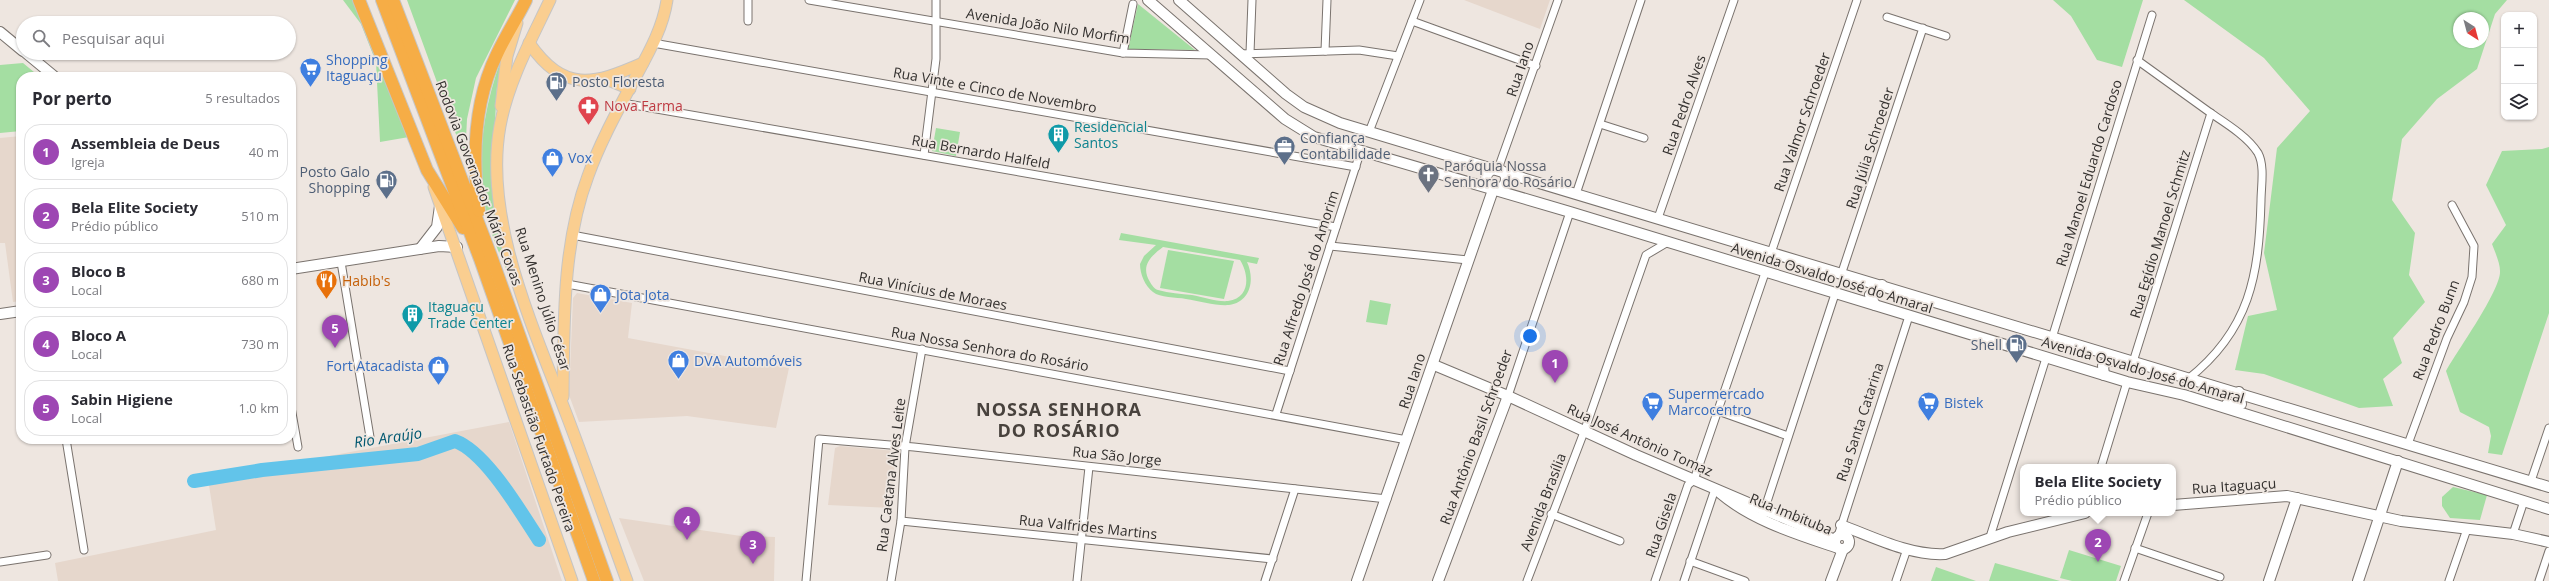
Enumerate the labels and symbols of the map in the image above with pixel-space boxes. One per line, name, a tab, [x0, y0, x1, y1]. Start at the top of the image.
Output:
street label: Avenida João Nilo Morfim	[965, 3, 1131, 48]
north arrow	[2453, 12, 2489, 48]
street label: Rua Iano	[1501, 39, 1538, 99]
street label: Rua Valmor Schroeder	[1769, 49, 1834, 194]
place label: Shopping Itaguaçu	[326, 50, 388, 85]
street label: Rua Pedro Alves	[1657, 52, 1710, 158]
supermarket icon: Shopping Itaguaçu	[297, 55, 323, 88]
street label: Rua Vinte e Cinco de Novembro	[892, 62, 1098, 117]
fuel station icon: Posto Floresta	[543, 69, 569, 102]
place label: Posto Floresta	[572, 72, 665, 91]
street label: Rua Manoel Eduardo Cardoso	[2051, 77, 2126, 269]
street label: Rodovia Governador Mário Covas	[431, 78, 528, 288]
street label: Rua Júlia Schroeder	[1841, 84, 1898, 211]
pharmacy icon: Nova Farma	[576, 93, 602, 126]
place label: Nova Farma	[604, 96, 683, 115]
place label: Residencial Santos	[1074, 117, 1147, 152]
building icon: Residencial Santos	[1046, 122, 1072, 155]
place label: Confiança Contabilidade	[1300, 128, 1391, 163]
street label: Rua Bernardo Halfeld	[910, 130, 1052, 173]
office icon: Confiança Contabilidade	[1272, 133, 1298, 166]
shop icon: Vox	[540, 145, 566, 178]
street label: Rua Egídio Manoel Schmitz	[2125, 147, 2194, 320]
place label: Vox	[568, 148, 593, 167]
place label: Paróquia Nossa Senhora do Rosário	[1444, 156, 1572, 191]
church icon: Paróquia Nossa Senhora do Rosário	[1415, 161, 1441, 194]
place label: Posto Galo Shopping	[300, 162, 370, 197]
fuel station icon: Posto Galo Shopping	[373, 167, 399, 200]
street label: Rua Alfredo José do Amorim	[1268, 188, 1343, 368]
street label: Rua Menino Júlio César	[511, 224, 576, 373]
street label: Avenida Osvaldo José do Amaral	[1729, 238, 1935, 317]
street label: Rua Vinícius de Moraes	[857, 267, 1009, 314]
restaurant icon: Habib's	[314, 268, 340, 301]
place label: Habib's	[342, 271, 391, 290]
street label: Rua Pedro Bunn	[2408, 277, 2463, 383]
shop icon: Jota Jota	[588, 282, 614, 315]
place label: Jota Jota	[614, 285, 670, 304]
place label: Itaguaçu Trade Center	[428, 297, 513, 332]
building icon: Itaguaçu Trade Center	[399, 302, 425, 335]
pin: 5	[322, 315, 348, 348]
street label: Rua Nossa Senhora do Rosário	[890, 322, 1090, 375]
your location	[1520, 326, 1540, 346]
street label: Avenida Osvaldo José do Amaral	[2040, 331, 2247, 408]
fuel station icon: Shell	[2004, 332, 2030, 365]
place label: Shell	[1971, 335, 2002, 354]
street label: Rua Sebastião Furtado Pereira	[498, 341, 581, 534]
street label: Rua Antônio Basil Schroeder	[1435, 346, 1516, 527]
shop icon: DVA Automóveis	[665, 348, 691, 381]
pin: 1	[1542, 350, 1568, 383]
place label: DVA Automóveis	[694, 351, 803, 370]
street label: Rua Iano	[1394, 351, 1429, 411]
shop icon: Fort Atacadista	[426, 353, 452, 386]
place label: Fort Atacadista	[326, 356, 424, 375]
street label: Rua Santa Catarina	[1831, 360, 1888, 484]
place label: Supermercado Marcocentro	[1668, 384, 1764, 419]
supermarket icon: Supermercado Marcocentro	[1640, 389, 1666, 422]
supermarket icon: Bistek	[1915, 390, 1941, 423]
place label: Bistek	[1944, 393, 1984, 412]
street label: Rua Caetana Alves Leite	[872, 397, 909, 553]
district label: NOSSA SENHORA DO ROSÁRIO	[976, 397, 1142, 442]
street label: Rua José Antônio Tomaz	[1564, 399, 1716, 480]
water label: Rio Araújo	[353, 422, 423, 452]
street label: Rua São Jorge	[1072, 441, 1163, 470]
street label: Avenida Brasília	[1515, 450, 1570, 554]
street label: Rua Itaguaçu	[2191, 473, 2277, 498]
street label: Rua Imbituba	[1747, 488, 1835, 539]
street label: Rua Gisela	[1640, 490, 1681, 560]
pin: 4	[674, 507, 700, 540]
street label: Rua Valfrides Martins	[1018, 510, 1158, 543]
pin: 2	[2085, 529, 2111, 562]
pin: 3	[740, 531, 766, 564]

